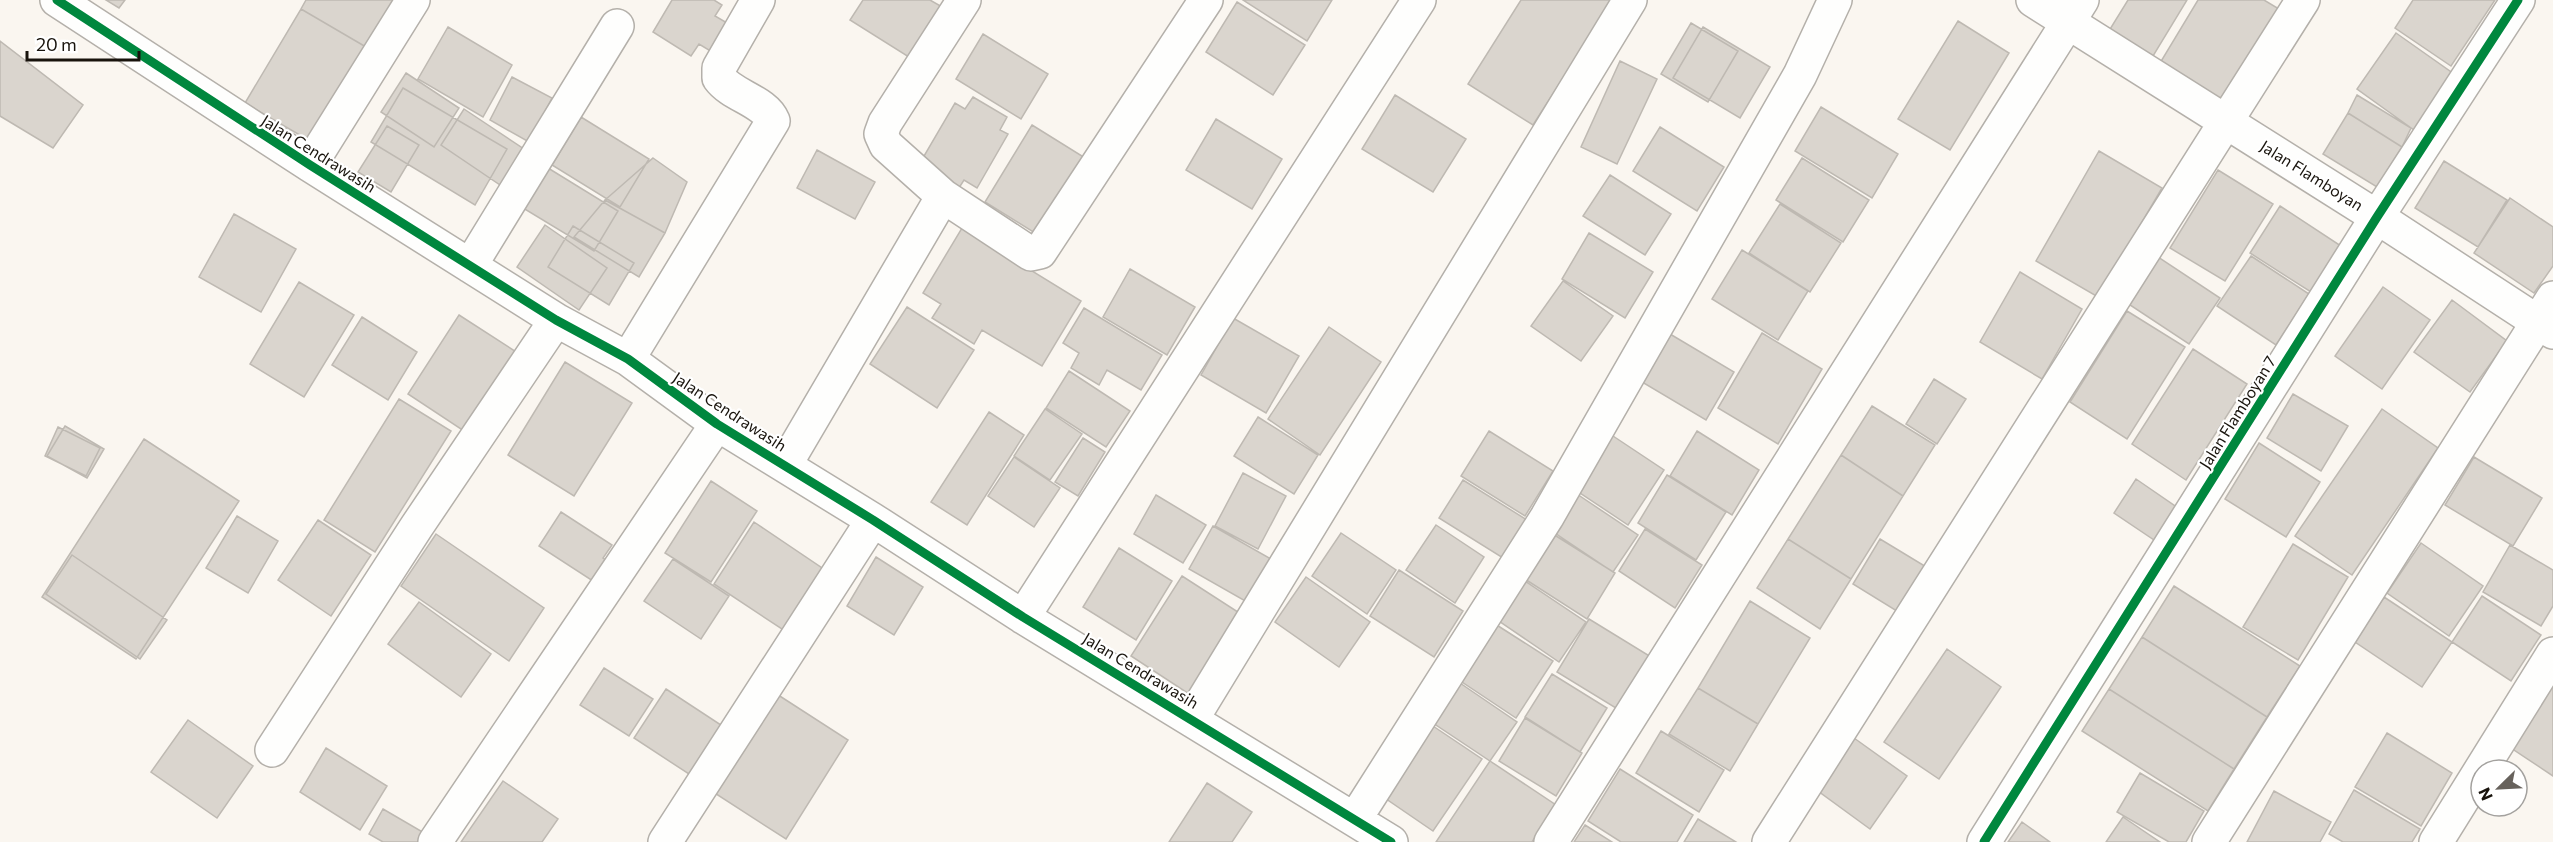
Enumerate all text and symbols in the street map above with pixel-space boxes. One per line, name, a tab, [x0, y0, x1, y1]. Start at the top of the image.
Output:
scale bar	[27, 24, 140, 62]
text: 20 m	[36, 33, 77, 55]
street label: Jalan Cendrawasih	[258, 110, 380, 196]
street label: Jalan Flamboyan	[2257, 136, 2367, 214]
street label: Jalan Flamboyan 7	[2195, 352, 2279, 472]
street label: Jalan Cendrawasih	[670, 367, 790, 455]
street label: Jalan Cendrawasih	[1080, 628, 1202, 712]
north arrow	[2469, 758, 2529, 818]
text: N	[2474, 785, 2496, 804]

